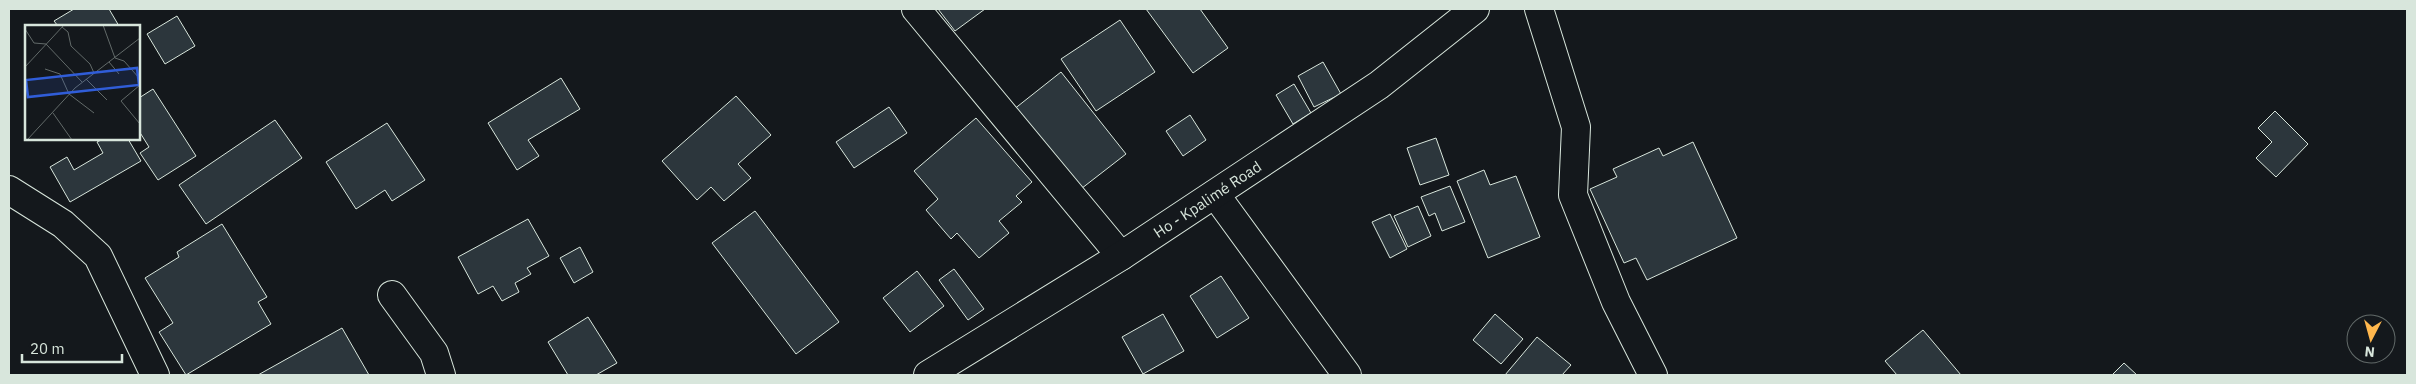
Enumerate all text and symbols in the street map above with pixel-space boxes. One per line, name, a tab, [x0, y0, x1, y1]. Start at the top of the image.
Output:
inset map	[25, 25, 140, 140]
street label: Ho - Kpalimé Road	[1150, 156, 1265, 242]
north arrow	[2346, 314, 2396, 364]
scale bar	[22, 332, 122, 364]
text: 20 m	[30, 339, 65, 358]
text: N	[2364, 342, 2376, 361]

